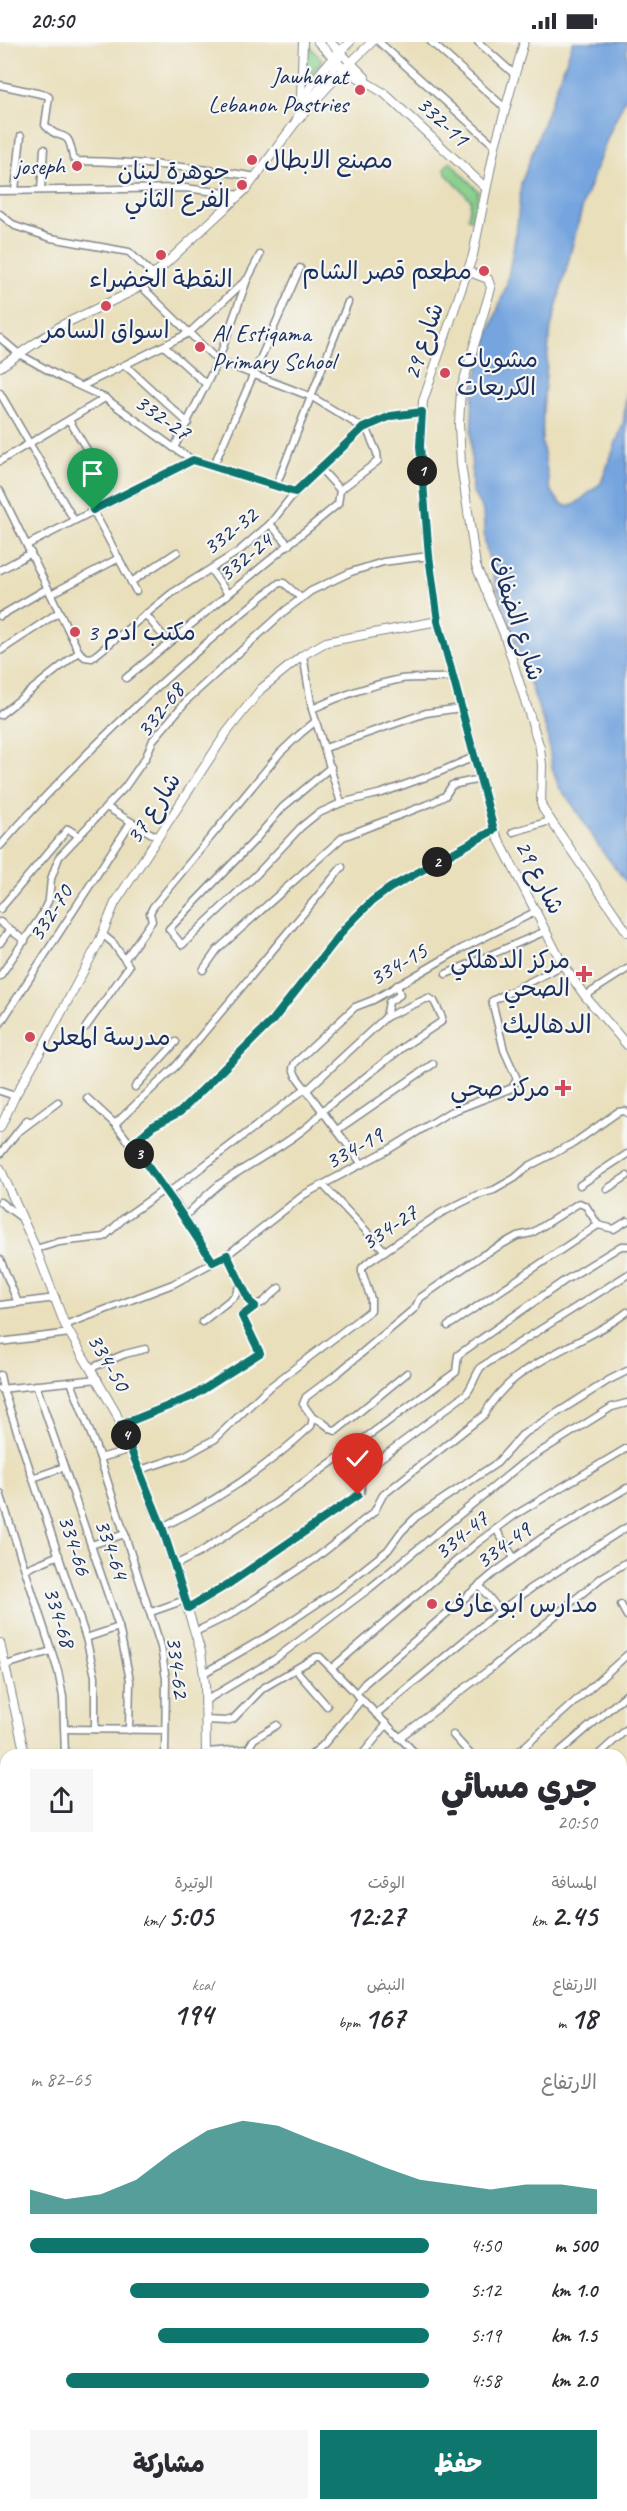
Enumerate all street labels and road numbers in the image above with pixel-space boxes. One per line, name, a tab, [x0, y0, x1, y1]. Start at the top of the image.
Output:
street label: 332-11	[410, 89, 477, 154]
street label: شارع 29	[396, 299, 452, 384]
street label: 332-27	[129, 387, 198, 448]
street label: 332-32	[196, 499, 265, 562]
street label: 332-24	[212, 525, 280, 588]
street label: شارع الضفاف	[481, 552, 551, 685]
street label: 332-68	[129, 675, 192, 744]
street label: شارع 37	[119, 767, 189, 851]
street label: شارع 29	[507, 835, 571, 920]
street label: 332-70	[21, 877, 81, 947]
street label: 334-15	[364, 935, 433, 992]
street label: 334-19	[320, 1119, 390, 1176]
street label: 334-27	[355, 1197, 424, 1257]
street label: 334-50	[81, 1328, 139, 1398]
street label: 334-47	[428, 1503, 495, 1566]
street label: 334-66	[51, 1511, 99, 1580]
street label: 334-49	[469, 1513, 539, 1575]
street label: 334-64	[88, 1515, 137, 1585]
street label: 334-68	[37, 1583, 84, 1653]
street label: 334-62	[159, 1634, 197, 1702]

